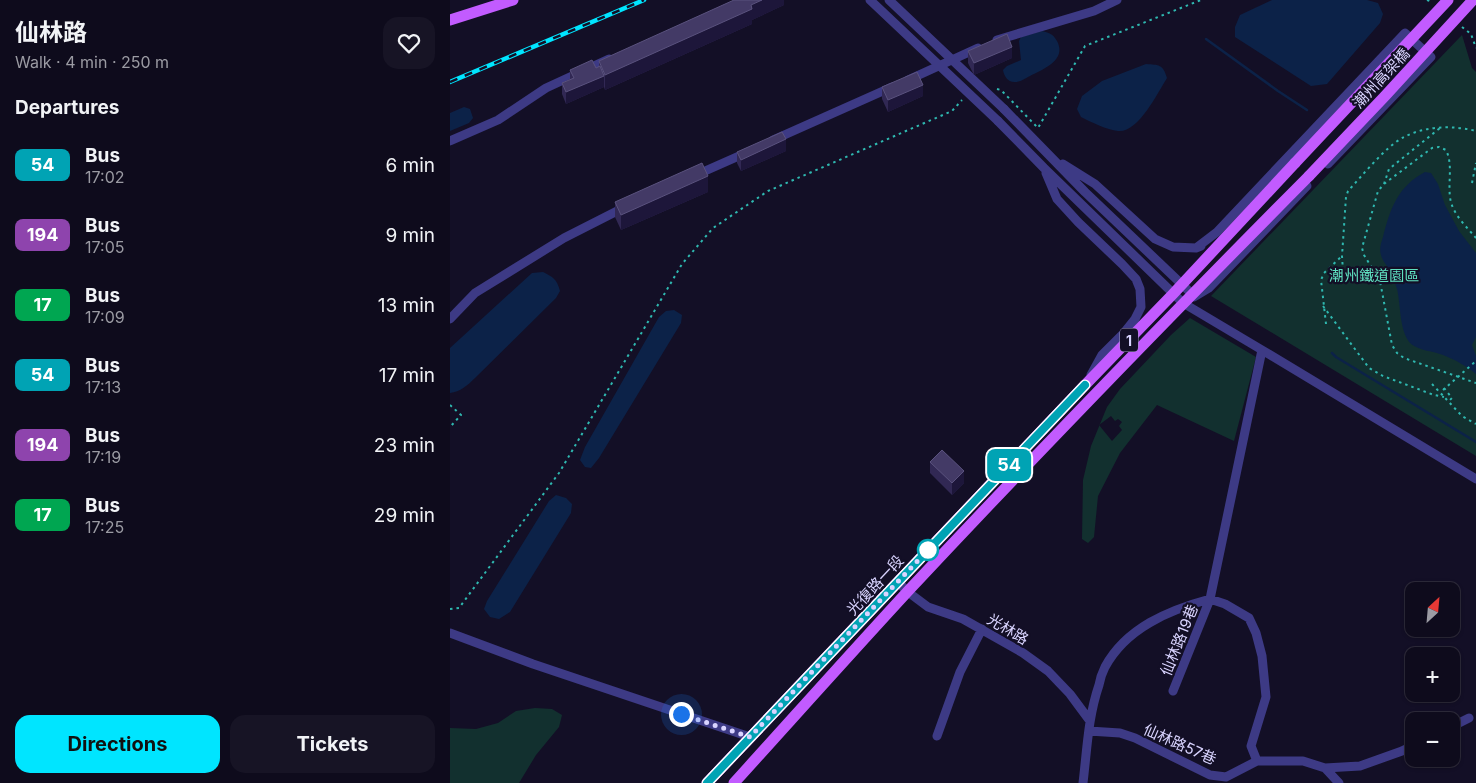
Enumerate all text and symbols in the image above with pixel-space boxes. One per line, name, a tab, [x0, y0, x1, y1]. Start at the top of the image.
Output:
button: heart	[383, 17, 435, 69]
text: 仙林路	[15, 18, 87, 47]
street label: 潮州高架橋	[1348, 44, 1414, 112]
text: Walk · 4 min · 250 m	[15, 52, 169, 72]
text: Departures	[15, 96, 119, 119]
text: Bus	[85, 144, 120, 167]
text: 54	[31, 154, 54, 175]
text: 6 min	[385, 154, 435, 177]
text: 17:02	[85, 167, 124, 187]
text: Bus	[85, 214, 120, 237]
text: 194	[27, 224, 58, 245]
text: 9 min	[385, 224, 435, 247]
text: 17:05	[85, 237, 124, 257]
park label: 潮州鐵道園區	[1329, 266, 1419, 285]
text: Bus	[85, 284, 120, 307]
text: 17	[33, 294, 52, 315]
text: 13 min	[378, 294, 435, 317]
text: 17:09	[85, 307, 125, 327]
road number: 1	[1120, 328, 1138, 352]
text: Bus	[85, 354, 120, 377]
text: 54	[31, 364, 54, 385]
text: 17 min	[379, 364, 435, 387]
text: 17:13	[85, 377, 121, 397]
text: Bus	[85, 424, 120, 447]
text: 194	[27, 434, 58, 455]
text: 23 min	[374, 434, 435, 457]
text: 17:19	[85, 447, 121, 467]
line badge: 54	[986, 449, 1032, 481]
text: 54	[997, 454, 1021, 475]
text: Bus	[85, 494, 120, 517]
text: 17	[33, 504, 52, 525]
text: 29 min	[374, 504, 435, 527]
text: 17:25	[85, 517, 124, 537]
unlabelled marker	[917, 539, 939, 561]
street label: 光復路一段	[842, 551, 908, 619]
north arrow	[1405, 582, 1460, 638]
map controls	[1405, 582, 1460, 767]
street label: 仙林路19巷	[1156, 601, 1202, 679]
street label: 光林路	[984, 609, 1032, 649]
button: +	[1405, 647, 1460, 702]
your location	[669, 702, 694, 727]
button: −	[1405, 712, 1460, 767]
button: Directions	[15, 715, 220, 773]
button: Tickets	[230, 715, 435, 773]
street label: 仙林路57巷	[1141, 720, 1219, 768]

